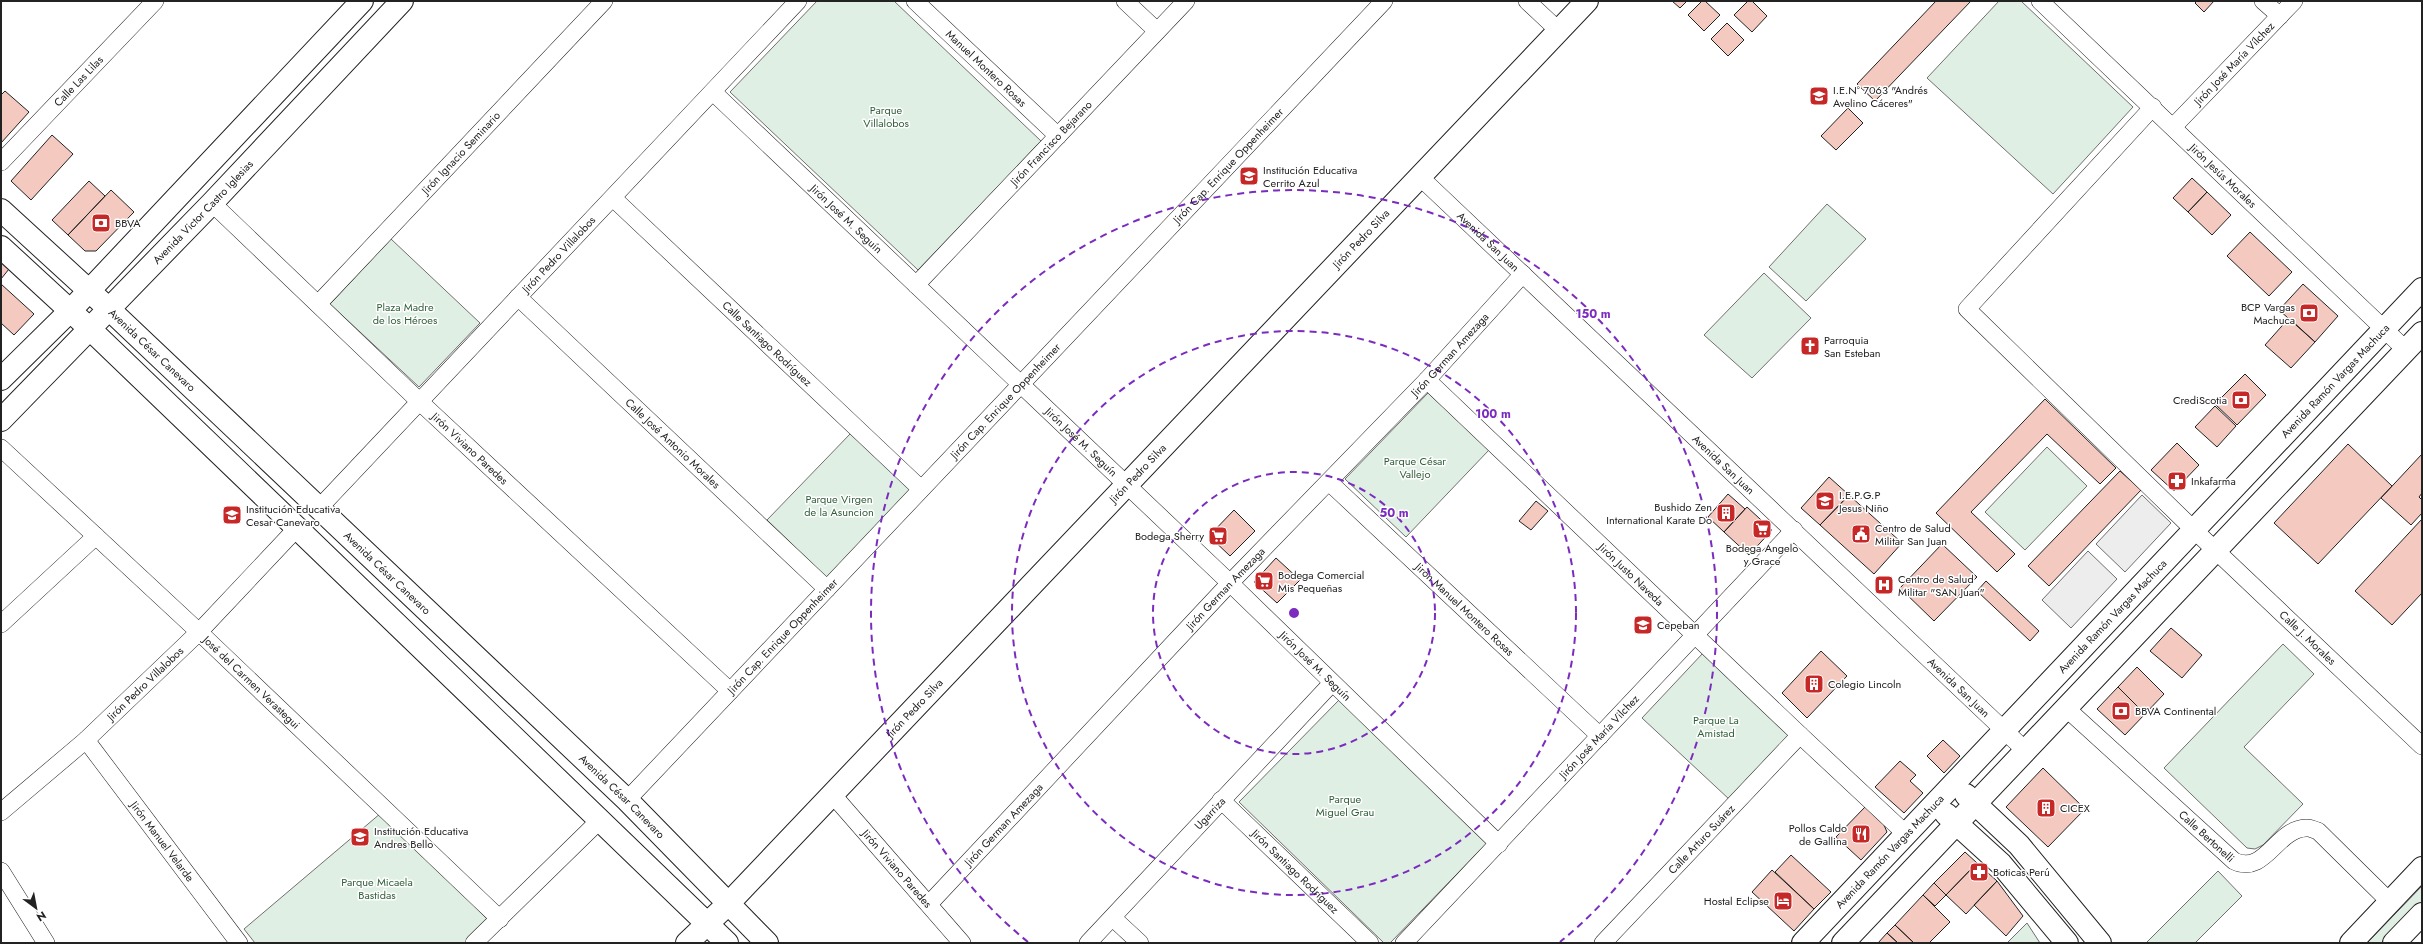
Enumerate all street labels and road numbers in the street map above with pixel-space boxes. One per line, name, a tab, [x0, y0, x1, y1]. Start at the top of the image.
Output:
street label: Jirón José María Vílchez	[2189, 18, 2278, 110]
street label: Manuel Montero Rosas	[942, 26, 1031, 111]
street label: Calle Las Lilas	[50, 52, 107, 110]
street label: Jirón Francisco Bejarano	[1005, 97, 1096, 191]
street label: Jirón Cap. Enrique Oppenheimer	[1168, 104, 1287, 228]
street label: Jirón Ignacio Seminario	[416, 108, 504, 199]
street label: Jirón Jesús Morales	[2185, 138, 2261, 212]
street label: Avenida Victor Castro Iglesias	[149, 156, 257, 267]
street label: Jirón José M. Seguín	[805, 179, 886, 257]
street label: Jirón Pedro Silva	[1327, 205, 1393, 273]
street label: Avenida San Juan	[1454, 208, 1523, 275]
street label: Jirón Pedro Villalobos	[517, 212, 599, 298]
street label: Calle Santiago Rodríguez	[719, 297, 816, 390]
street label: Avenida César Canevaro	[105, 305, 199, 395]
street label: Jirón German Amezaga	[1406, 309, 1492, 401]
street label: Avenida Ramón Vargas Machuca	[2277, 320, 2393, 441]
street label: Jirón Cap. Enrique Oppenheimer	[945, 339, 1064, 464]
street label: Calle José Antonio Morales	[622, 394, 724, 493]
street label: Jirón José M. Seguín	[1040, 402, 1121, 480]
street label: Jirón Viviano Paredes	[427, 407, 512, 489]
street label: Avenida San Juan	[1689, 431, 1758, 498]
street label: Jirón Pedro Silva	[1104, 440, 1170, 508]
street label: Avenida César Canevaro	[340, 528, 434, 618]
street label: Jirón Justo Naveda	[1594, 538, 1667, 609]
street label: Jirón German Amezaga	[1181, 544, 1269, 635]
street label: Avenida Ramón Vargas Machuca	[2054, 556, 2170, 677]
street label: Jirón Manuel Montero Rosas	[1410, 558, 1518, 660]
street label: Jirón Cap. Enrique Oppenheimer	[722, 574, 841, 699]
street label: Calle J. Morales	[2276, 607, 2340, 669]
street label: Jirón José M. Seguín	[1275, 626, 1355, 704]
street label: José del Carmen Verastegui	[198, 631, 304, 732]
street label: Jirón Pedro Villalobos	[102, 643, 187, 726]
street label: Avenida San Juan	[1924, 654, 1993, 721]
street label: Jirón Pedro Silva	[881, 675, 947, 743]
street label: Jirón José María Vilchez	[1554, 691, 1643, 783]
street label: Avenida César Canevaro	[575, 750, 668, 842]
street label: Jirón German Amezaga	[959, 779, 1047, 871]
street label: Avenida Ramón Vargas Machuca	[1832, 791, 1948, 912]
street label: Ugarriza	[1191, 793, 1229, 833]
street label: Jirón Manuel Velarde	[126, 796, 198, 885]
street label: Calle Arturo Suárez	[1664, 801, 1738, 878]
street label: Calle Bertonelli	[2175, 807, 2238, 866]
street label: Jirón Viviano Paredes	[857, 824, 936, 912]
street label: Jirón Santiago Rodríguez	[1247, 824, 1343, 917]

